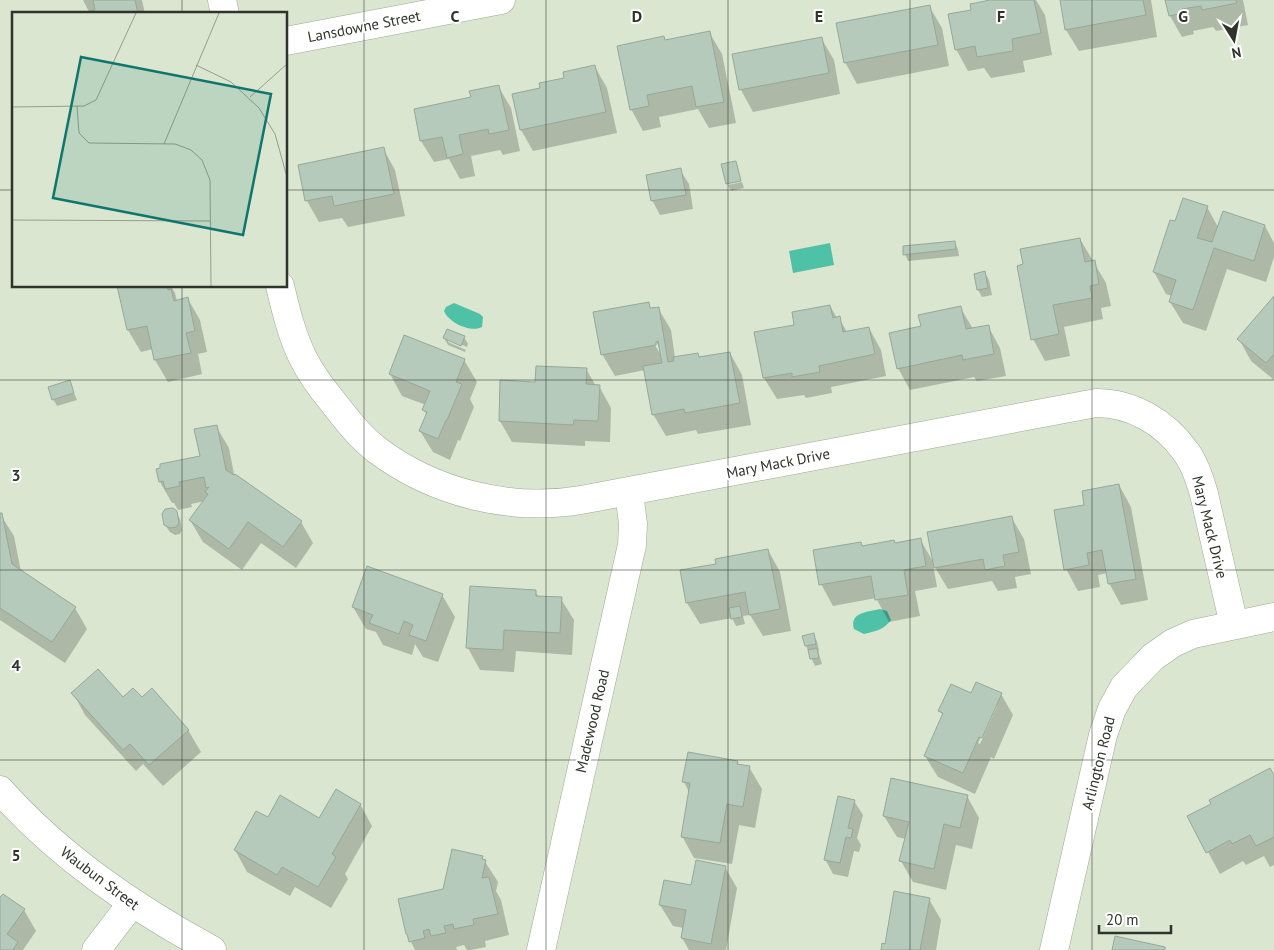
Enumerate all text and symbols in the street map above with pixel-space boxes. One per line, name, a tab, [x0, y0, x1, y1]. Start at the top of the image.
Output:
street label: Lansdowne Street	[306, 6, 422, 46]
text: C	[451, 6, 460, 26]
text: D	[632, 6, 642, 26]
text: E	[815, 6, 823, 26]
text: F	[997, 6, 1005, 26]
text: G	[1178, 6, 1188, 26]
inset map	[12, 12, 288, 288]
north arrow	[1209, 15, 1259, 65]
text: N	[1230, 43, 1243, 62]
street label: Mary Mack Drive	[725, 444, 831, 482]
text: 3	[11, 465, 21, 485]
street label: Mary Mack Drive	[1188, 474, 1232, 580]
text: 4	[11, 655, 21, 675]
street label: Madewood Road	[571, 667, 613, 775]
street label: Arlington Road	[1077, 714, 1119, 812]
street label: Waubun Street	[57, 842, 143, 914]
text: 5	[11, 845, 21, 865]
scale bar	[1099, 902, 1172, 934]
text: 20 m	[1106, 910, 1139, 929]

